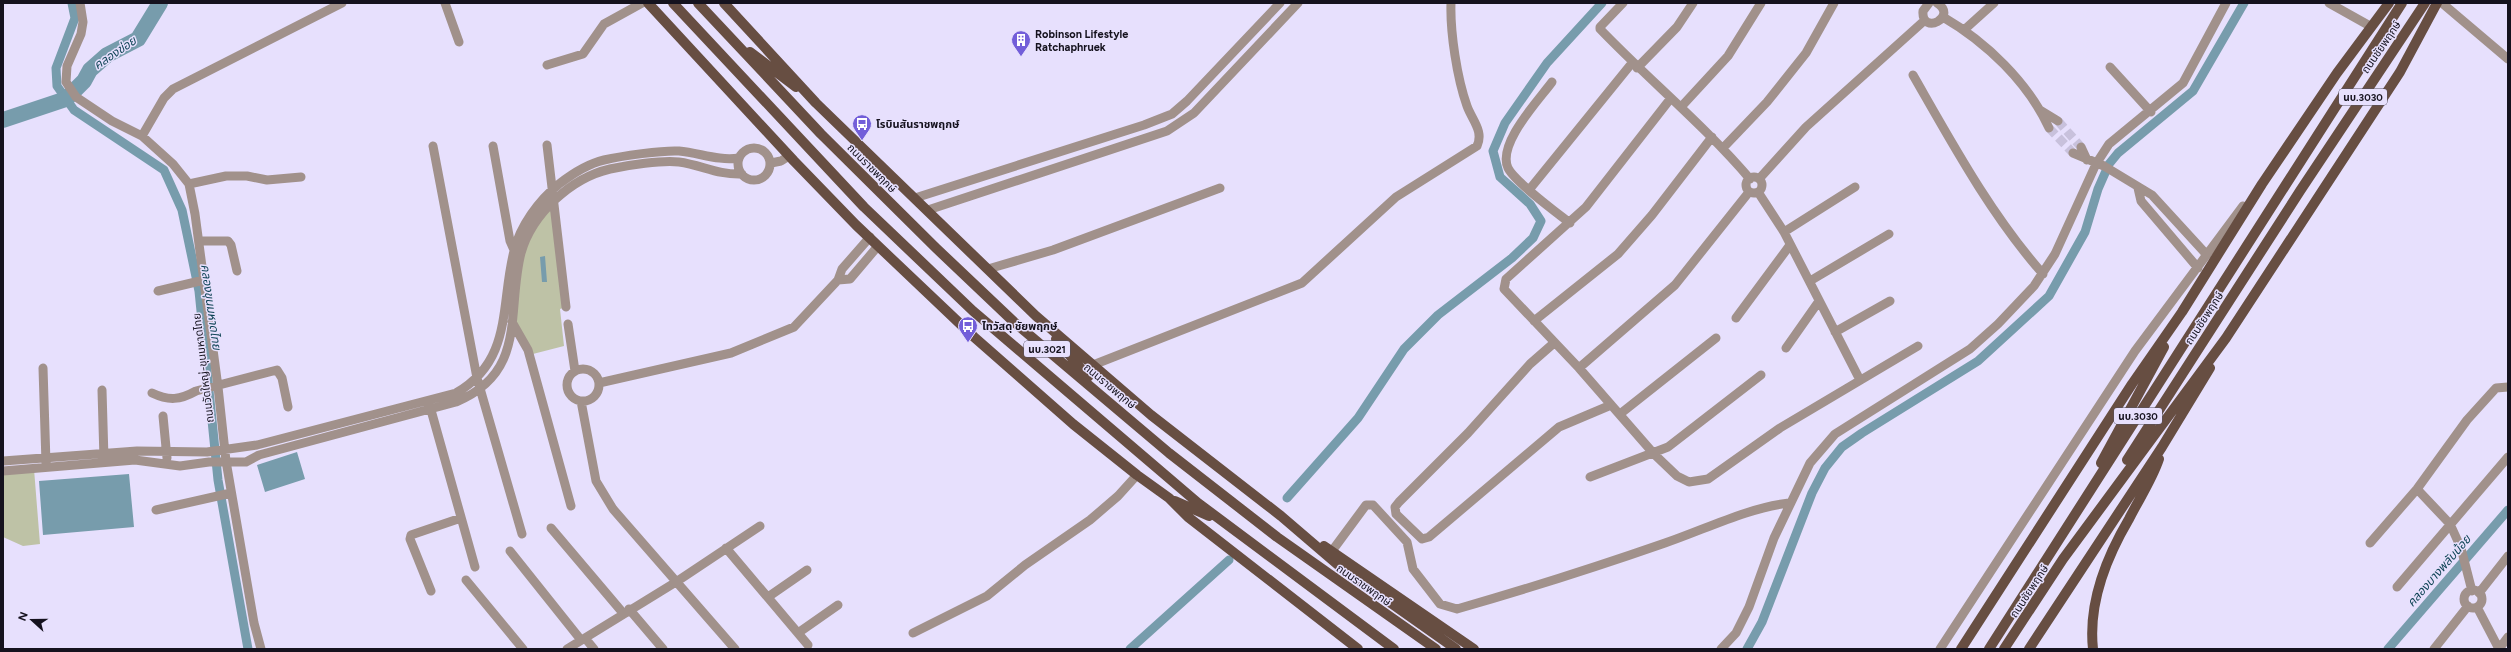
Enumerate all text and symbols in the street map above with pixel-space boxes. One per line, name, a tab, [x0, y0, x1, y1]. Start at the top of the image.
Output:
street label: ถนนชัยพฤกษ์	[2359, 19, 2404, 76]
place label: Robinson Lifestyle Ratchaphruek	[1035, 28, 1128, 54]
building icon: Robinson Lifestyle Ratchaphruek	[1010, 29, 1032, 57]
water label: คลองข่อย	[91, 33, 140, 72]
road number: นบ.3030	[2339, 89, 2387, 105]
bus stop icon: โรบินสันราชพฤกษ์	[851, 113, 873, 141]
place label: โรบินสันราชพฤกษ์	[876, 118, 960, 131]
street label: ถนนราชพฤกษ์	[844, 141, 899, 196]
water label: คลองขุนมหาดไทย	[197, 263, 224, 352]
street label: ถนนชัยพฤกษ์	[2182, 289, 2226, 347]
street label: ถนนวัดใหญ่-ขุนมหาดไทย	[190, 312, 217, 423]
bus stop icon: ไทวัสดุ ชัยพฤกษ์	[957, 315, 979, 343]
place label: ไทวัสดุ ชัยพฤกษ์	[982, 320, 1058, 333]
road number: นบ.3021	[1024, 341, 1070, 357]
street label: ถนนราชพฤกษ์	[1081, 361, 1138, 412]
road number: นบ.3030	[2114, 408, 2162, 424]
water label: คลองบางพลับน้อย	[2404, 532, 2474, 610]
street label: ถนนราชพฤกษ์	[1334, 562, 1394, 609]
street label: ถนนชัยพฤกษ์	[2007, 562, 2051, 620]
north arrow	[12, 600, 52, 640]
text: N	[16, 610, 31, 623]

